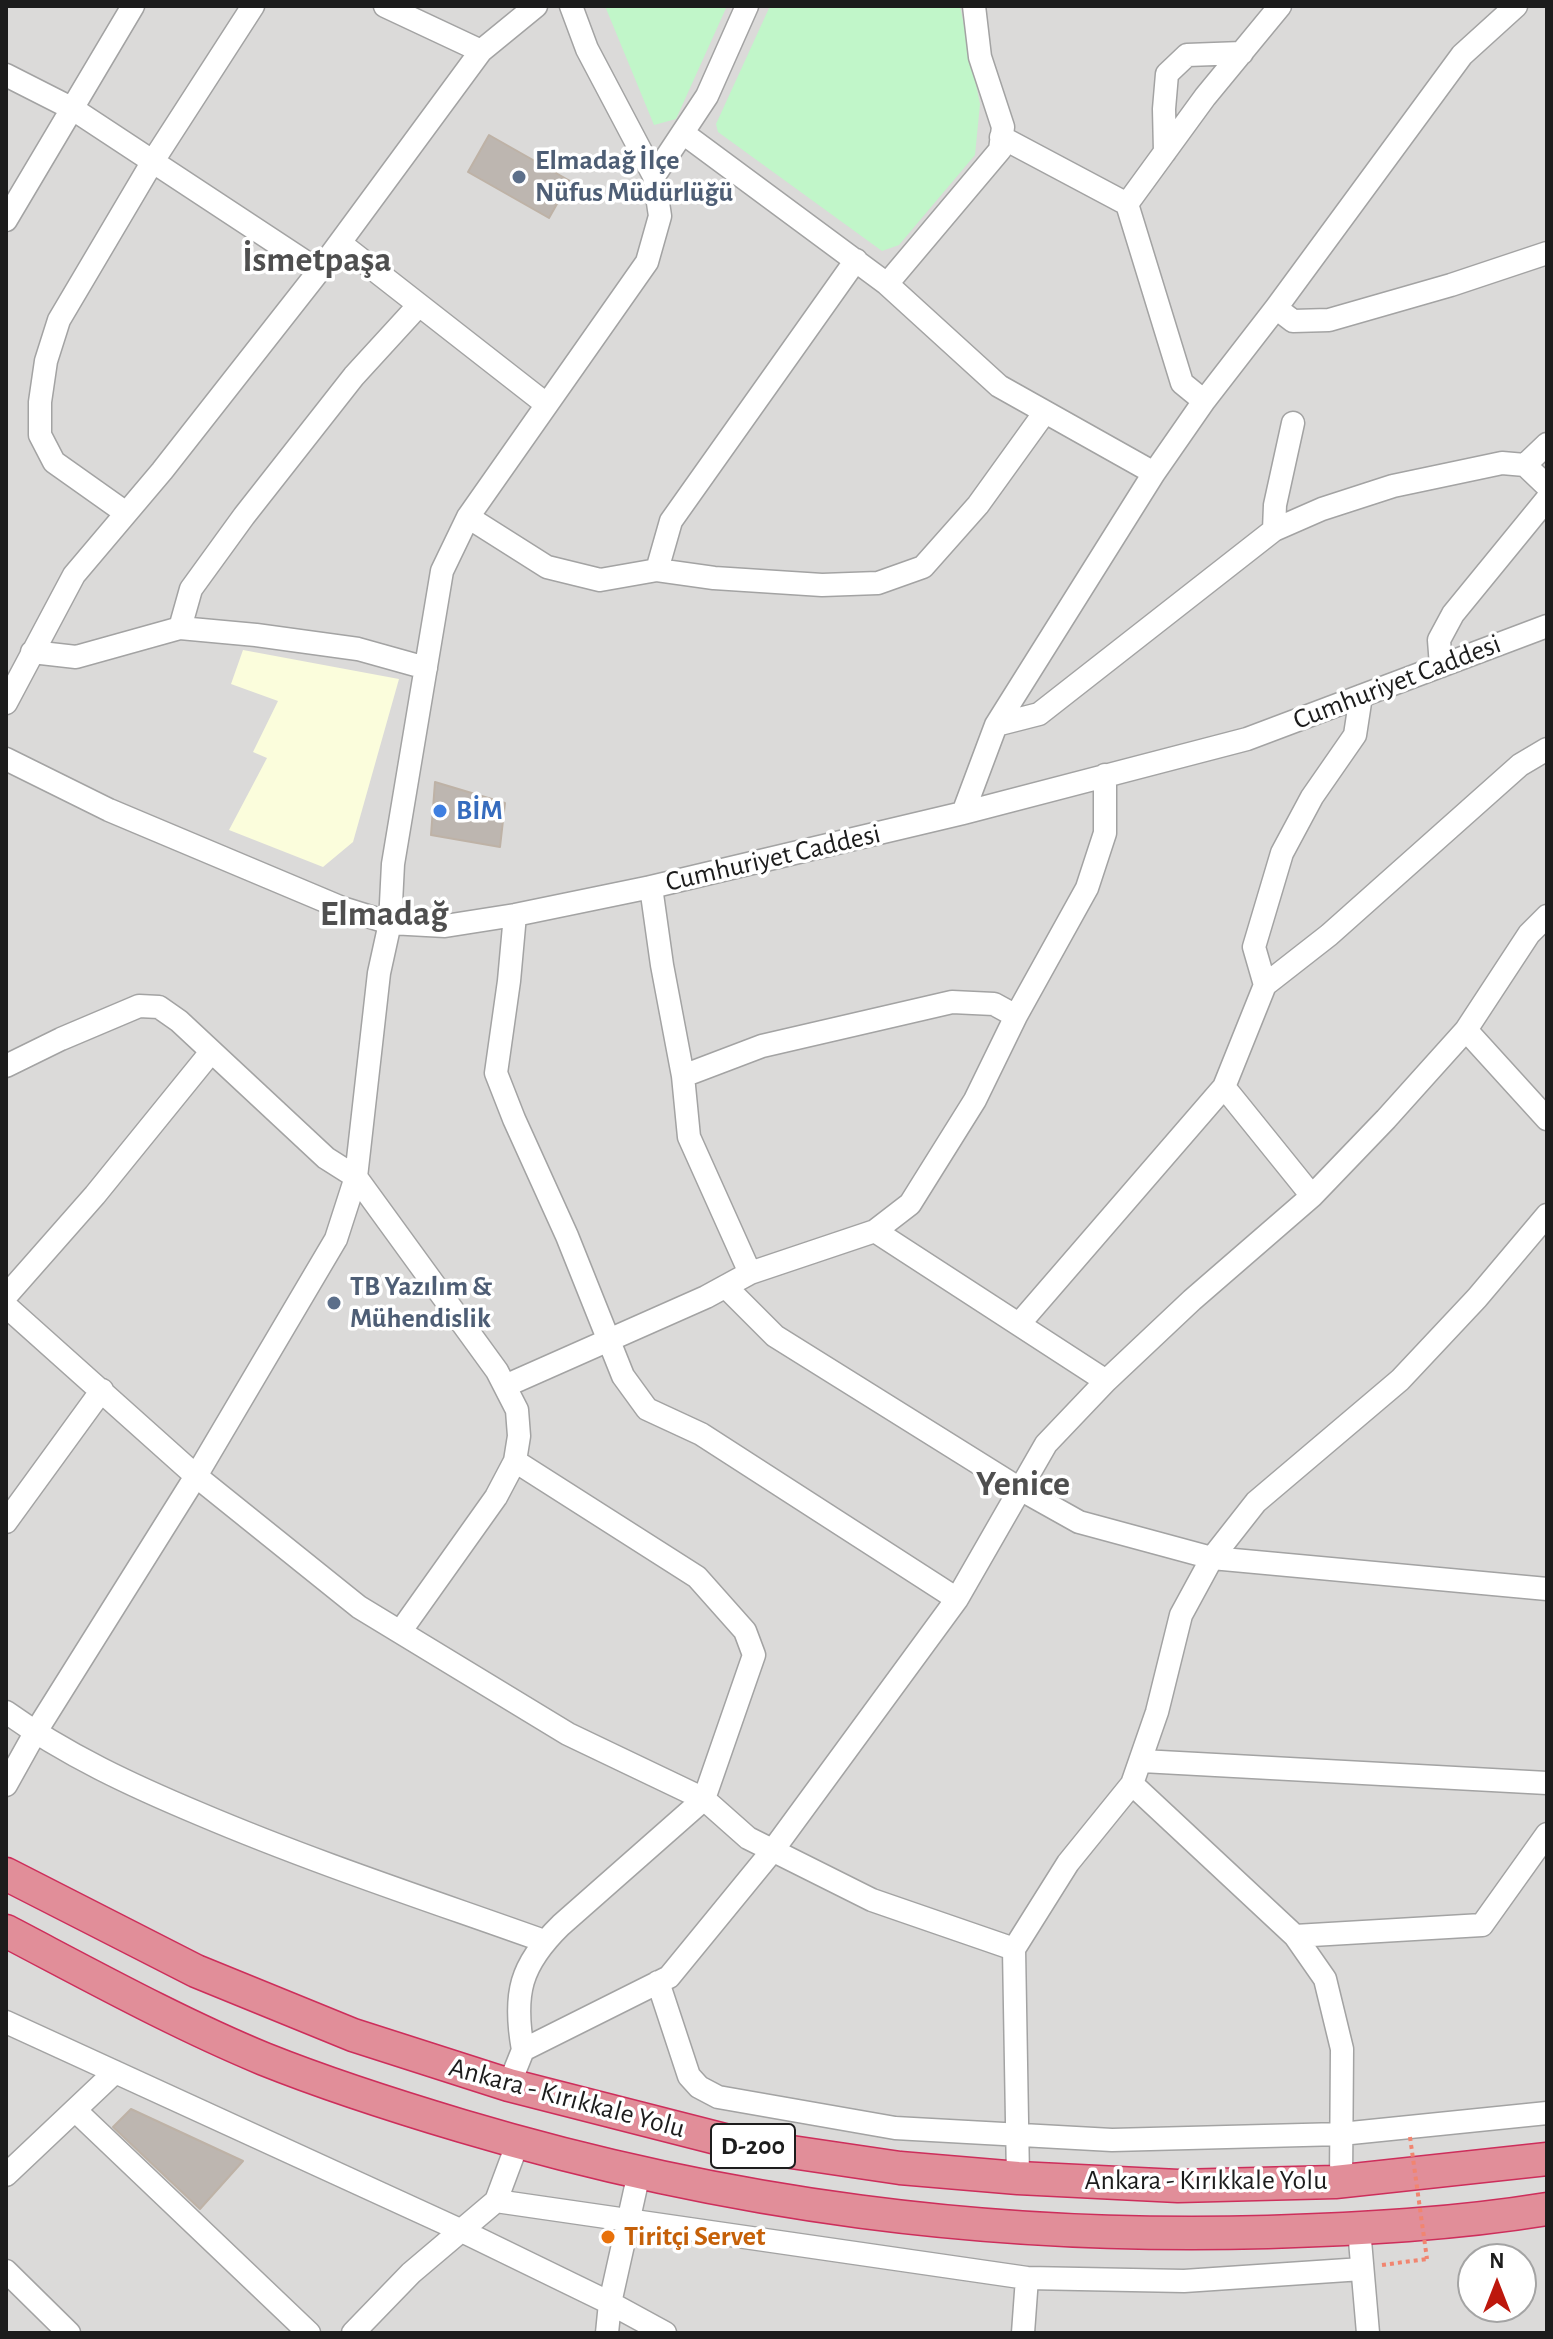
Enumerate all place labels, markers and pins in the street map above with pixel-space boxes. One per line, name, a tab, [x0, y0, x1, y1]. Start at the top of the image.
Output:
place label: Elmadağ İlçe Nüfus Müdürlüğü	[535, 144, 733, 210]
marker: Elmadağ İlçe Nüfus Müdürlüğü	[510, 168, 528, 186]
place label: BİM	[456, 794, 503, 828]
marker: BİM	[431, 802, 449, 820]
place label: TB Yazılım & Mühendislik	[350, 1270, 492, 1336]
marker: TB Yazılım & Mühendislik	[325, 1294, 343, 1312]
place label: Tiritçi Servet	[624, 2220, 765, 2254]
marker: Tiritçi Servet	[599, 2228, 617, 2246]

